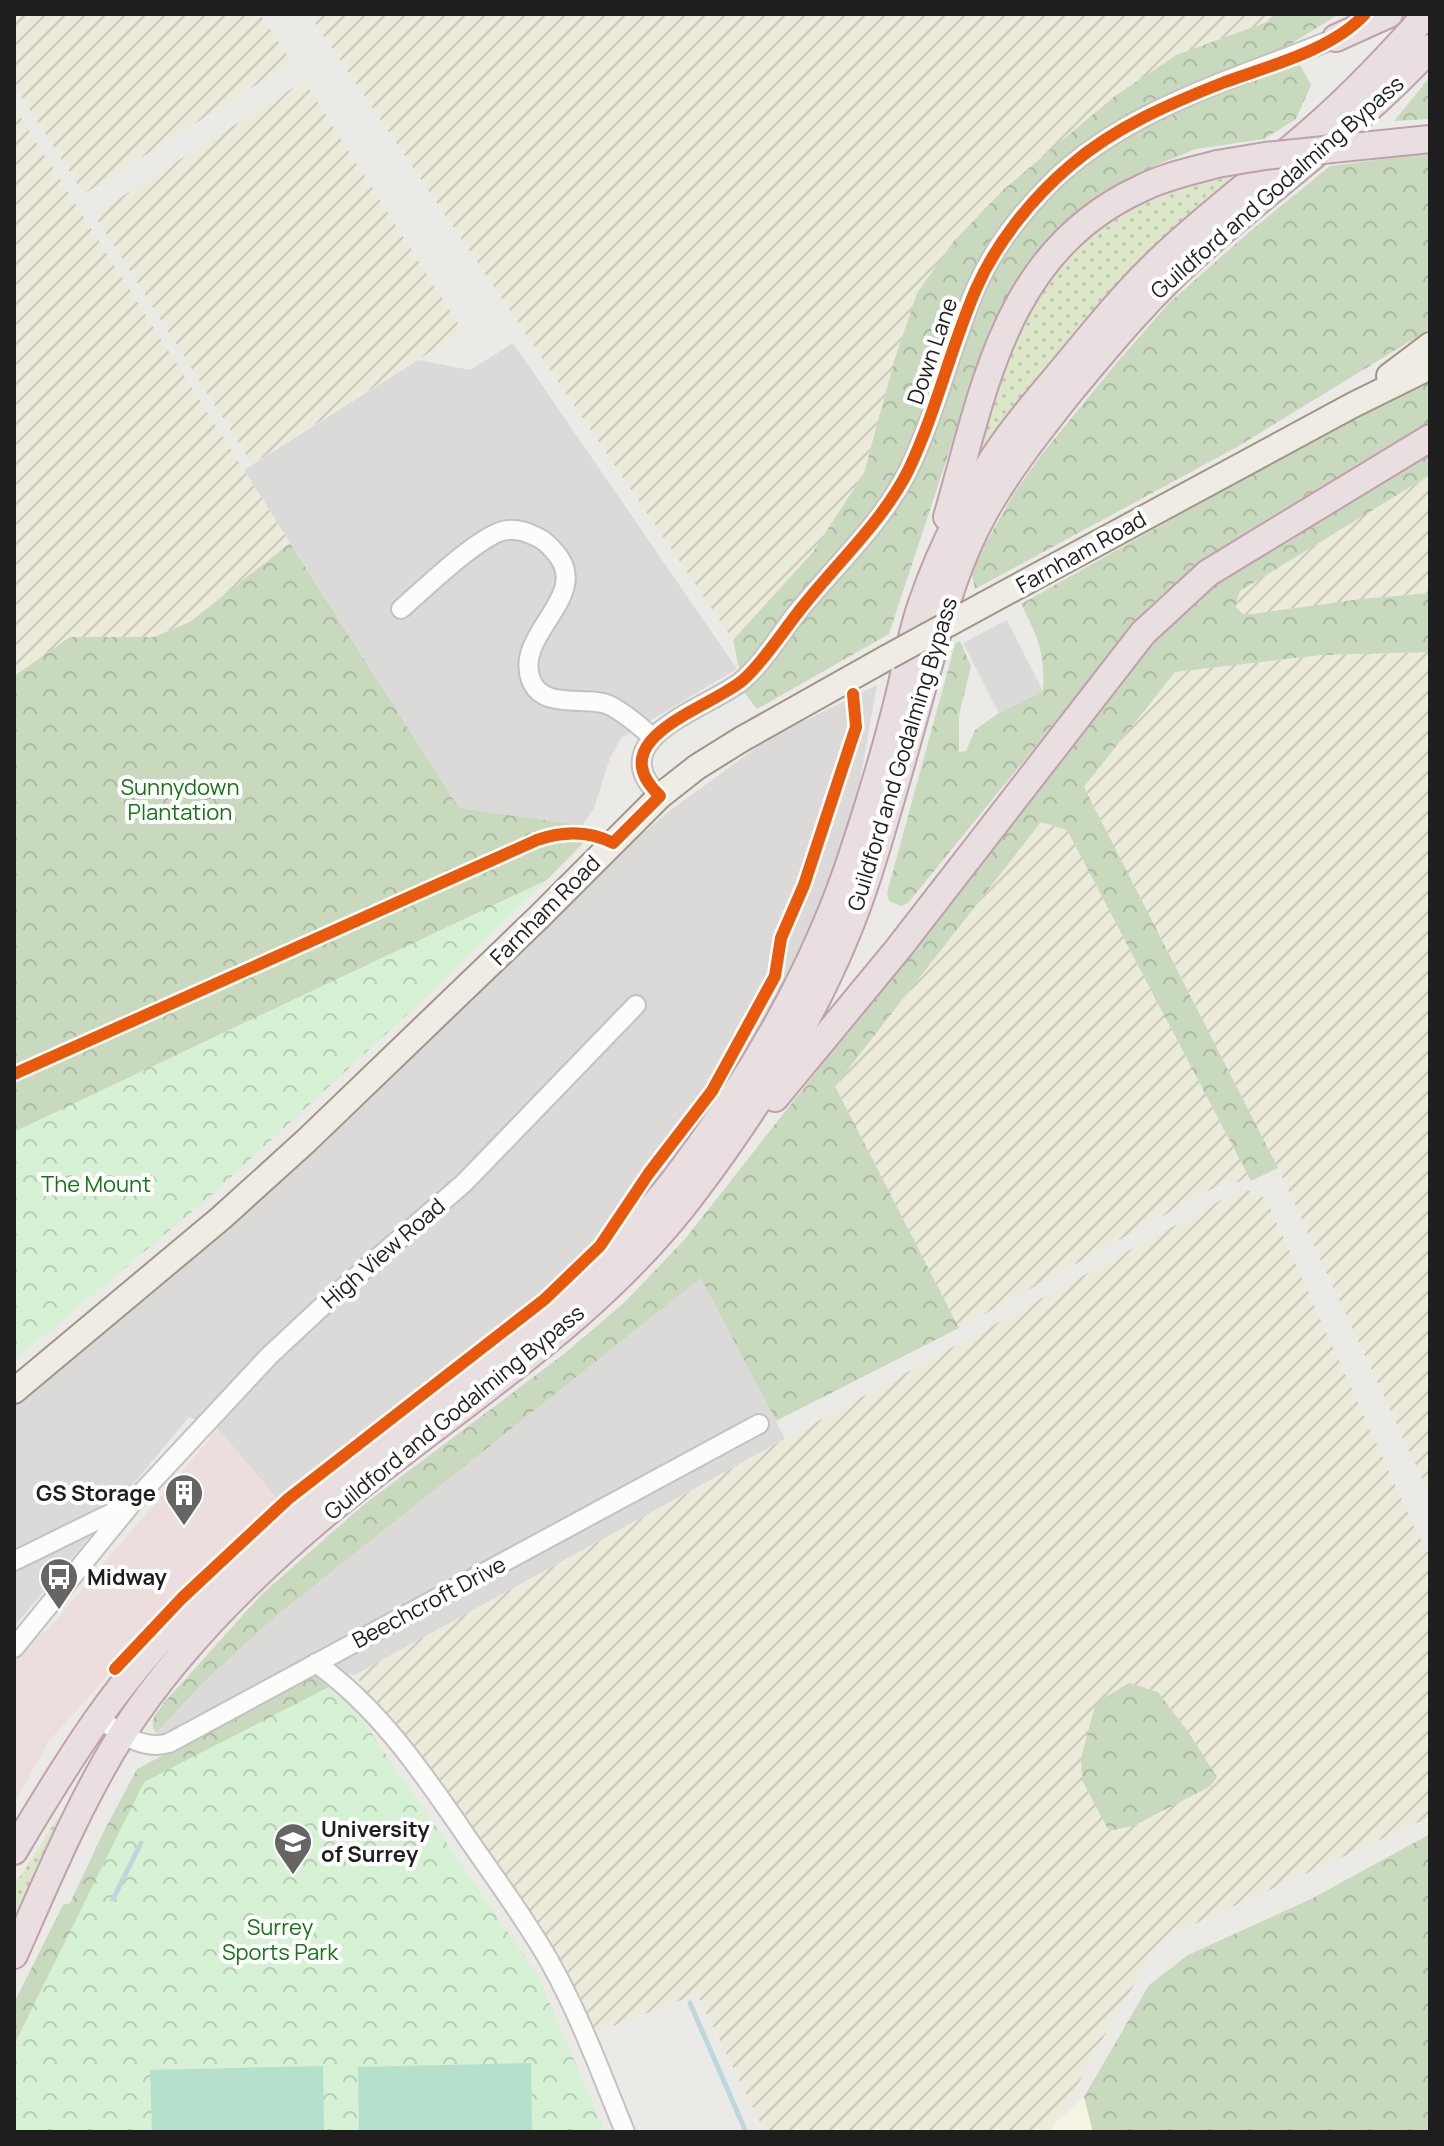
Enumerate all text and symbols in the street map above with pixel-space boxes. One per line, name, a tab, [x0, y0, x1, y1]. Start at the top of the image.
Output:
street label: Guildford and Godalming Bypass	[1144, 69, 1410, 305]
street label: Down Lane	[900, 294, 964, 408]
street label: Farnham Road	[1011, 504, 1151, 600]
street label: Guildford and Godalming Bypass	[840, 593, 964, 915]
park label: Sunnydown Plantation	[120, 772, 240, 827]
street label: Farnham Road	[483, 848, 607, 972]
park label: The Mount	[41, 1169, 151, 1199]
street label: High View Road	[315, 1191, 451, 1315]
street label: Guildford and Godalming Bypass	[318, 1298, 590, 1526]
building icon: GS Storage	[163, 1472, 205, 1527]
place label: GS Storage	[36, 1478, 156, 1508]
street label: Beechcroft Drive	[347, 1549, 511, 1655]
bus stop icon: Midway	[38, 1556, 80, 1611]
place label: Midway	[87, 1562, 168, 1592]
place label: University of Surrey	[321, 1814, 430, 1869]
school or university icon: University of Surrey	[272, 1821, 314, 1876]
park label: Surrey Sports Park	[222, 1912, 339, 1967]

